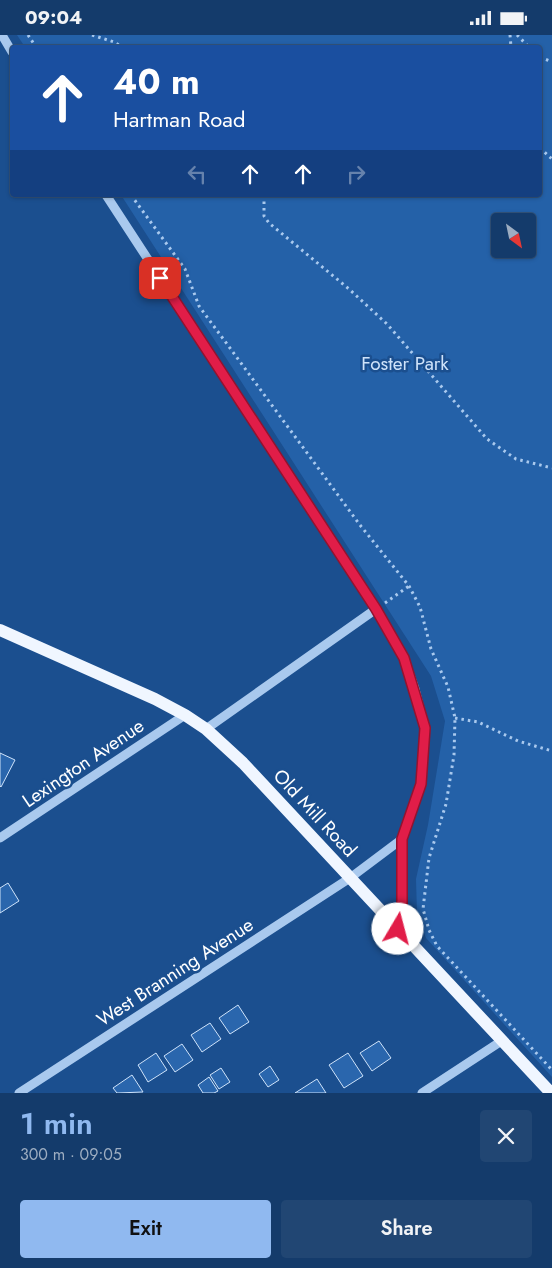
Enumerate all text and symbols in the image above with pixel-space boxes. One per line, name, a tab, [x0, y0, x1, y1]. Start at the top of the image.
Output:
text: 09:04	[25, 4, 82, 31]
text: 40 m	[113, 57, 200, 107]
icon: ahead	[30, 65, 95, 130]
text: Hartman Road	[113, 103, 246, 135]
icon: left	[183, 160, 211, 188]
icon: ahead	[236, 160, 264, 188]
icon: ahead	[289, 160, 317, 188]
icon: right	[342, 160, 370, 188]
north arrow	[491, 213, 536, 257]
map controls	[491, 213, 536, 258]
pin	[139, 257, 181, 299]
icon: arrive	[146, 264, 174, 292]
park label: Foster Park	[361, 350, 449, 377]
street label: Lexington Avenue	[17, 712, 149, 814]
street label: Old Mill Road	[267, 763, 363, 863]
position arrow	[371, 902, 423, 954]
street label: West Branning Avenue	[91, 911, 259, 1033]
text: 1 min	[20, 1102, 93, 1145]
button: close	[480, 1110, 532, 1162]
text: 300 m · 09:05	[20, 1143, 122, 1166]
button: Exit	[20, 1200, 271, 1258]
button: Share	[281, 1200, 532, 1258]

